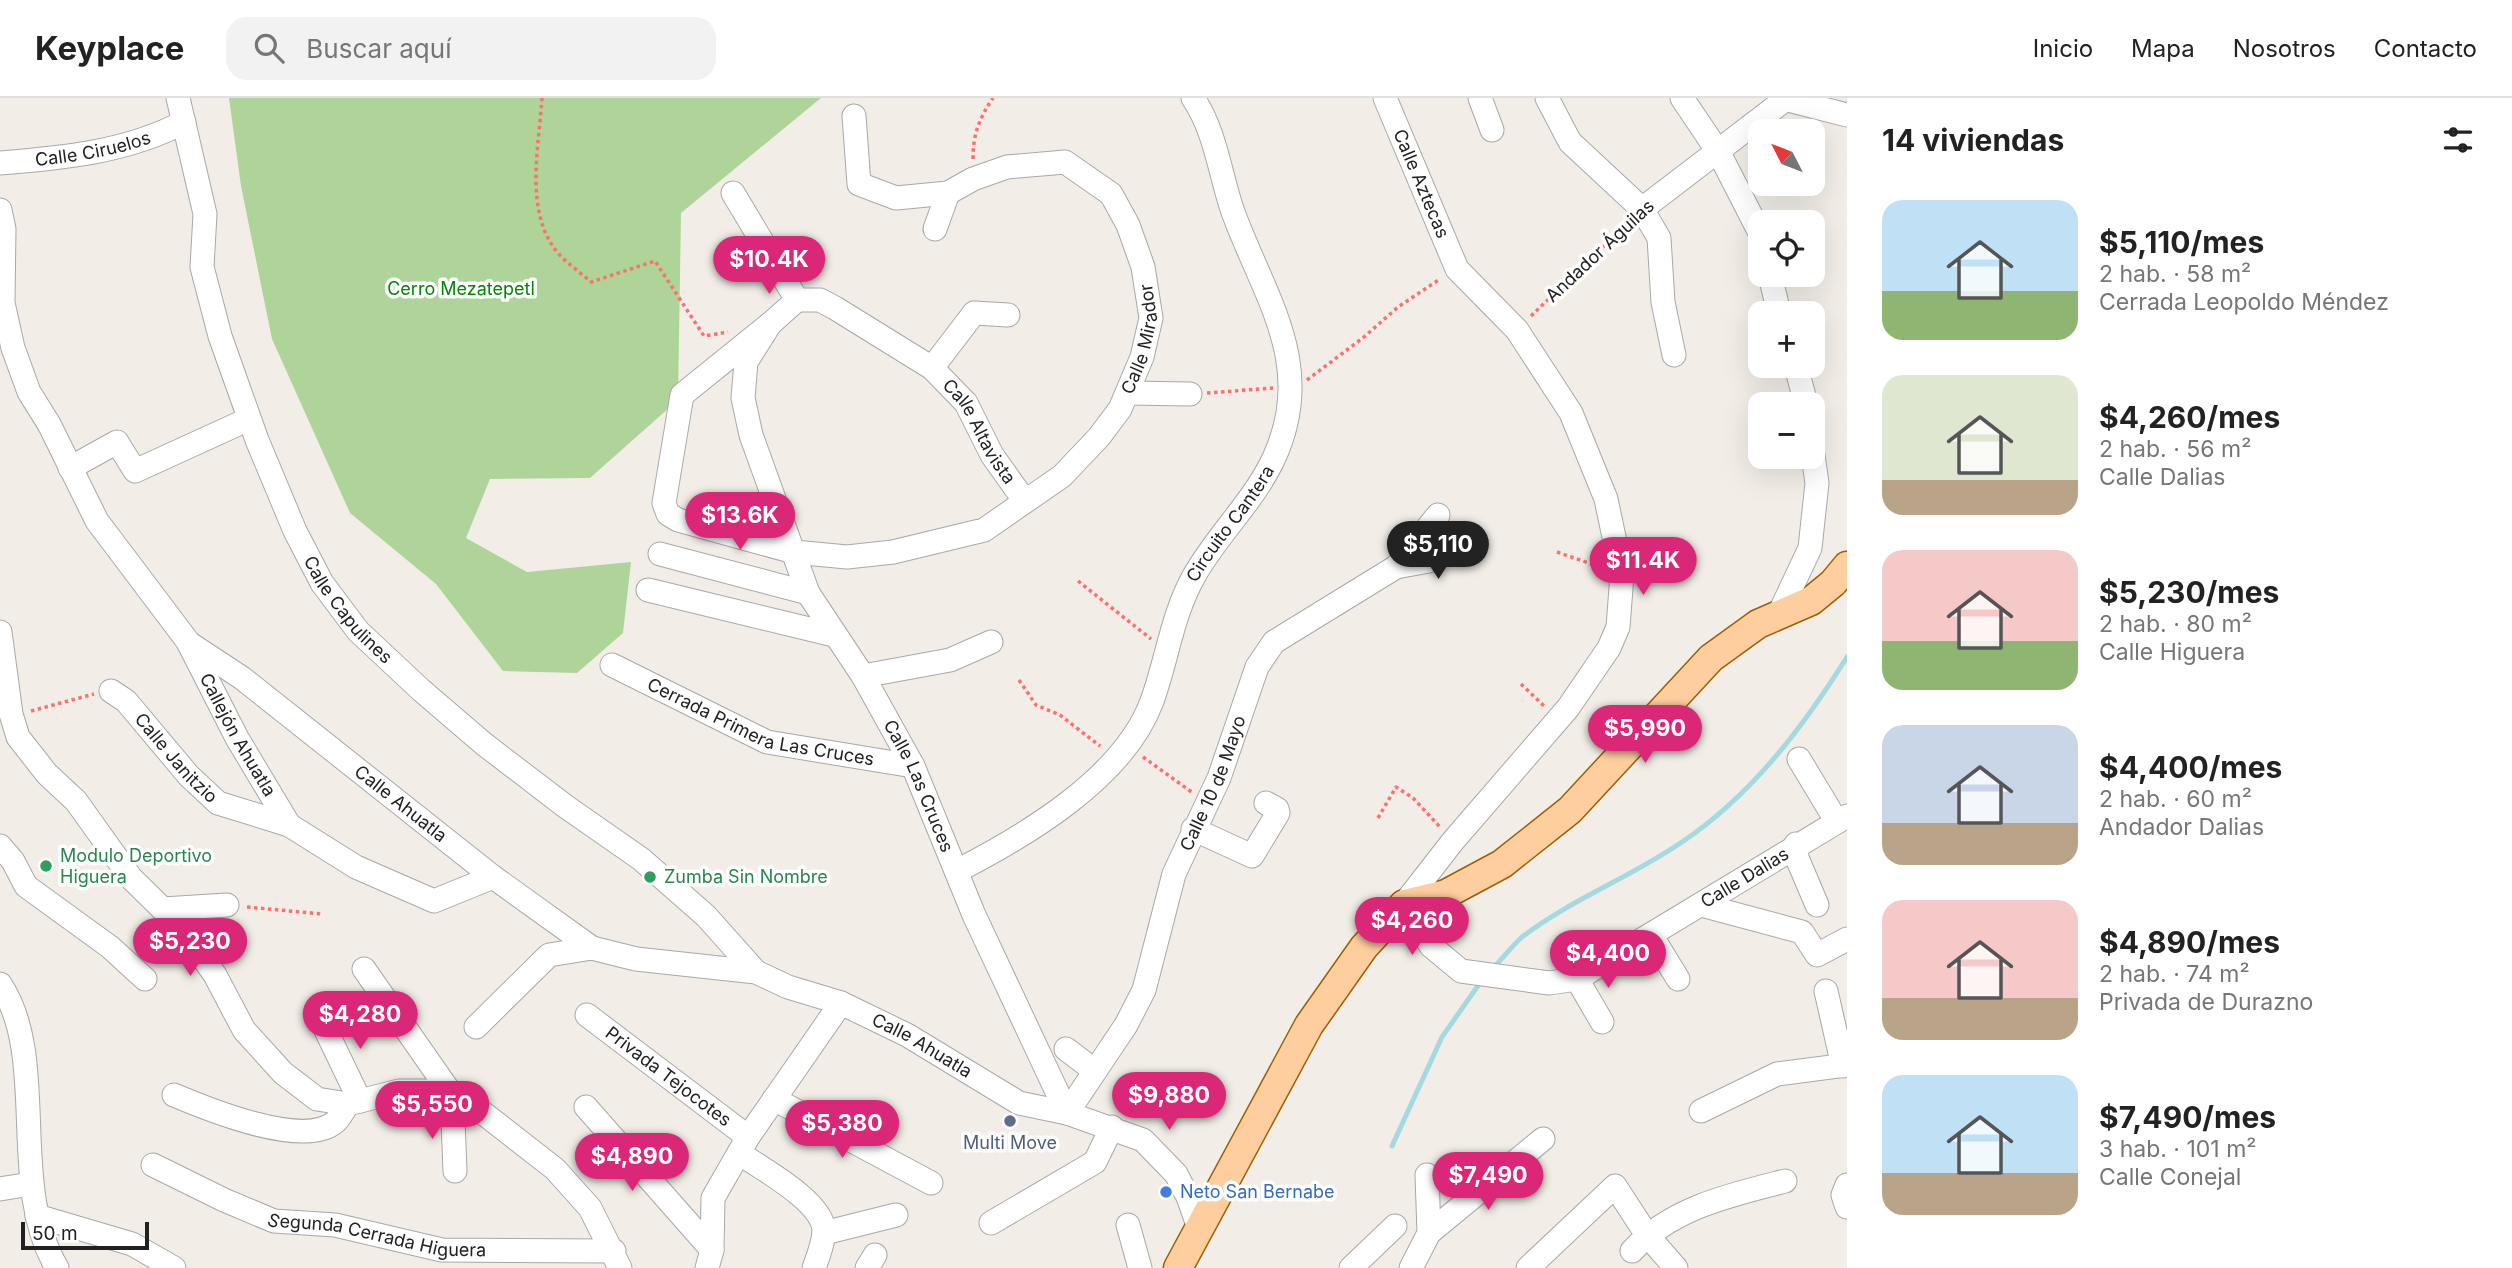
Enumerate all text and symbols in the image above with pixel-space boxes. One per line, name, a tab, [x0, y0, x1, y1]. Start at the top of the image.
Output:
search box	[226, 17, 716, 80]
text: Keyplace	[35, 28, 184, 68]
icon: search	[250, 29, 288, 67]
text: Buscar aquí	[306, 33, 451, 64]
text: Inicio	[2033, 34, 2093, 63]
text: Mapa	[2131, 34, 2195, 63]
text: Nosotros	[2233, 34, 2336, 63]
text: Contacto	[2374, 34, 2477, 63]
north arrow	[1748, 119, 1825, 196]
map controls	[1748, 119, 1825, 469]
icon: filters	[2439, 121, 2477, 159]
text: 14 viviendas	[1882, 122, 2064, 158]
street label: Calle Aztecas	[1389, 126, 1454, 241]
street label: Calle Ciruelos	[34, 127, 153, 170]
street label: Andador Águilas	[1541, 194, 1658, 306]
button: locate	[1748, 210, 1825, 287]
text: $5,110/mes	[2099, 224, 2264, 260]
icon: home	[1938, 228, 2022, 312]
pin: $10.4K	[712, 236, 826, 296]
text: $10.4K	[729, 245, 809, 273]
text: 2 hab. · 58 m²	[2099, 260, 2251, 288]
park label: Cerro Mezatepetl	[387, 278, 535, 299]
street label: Calle Mirador	[1117, 282, 1162, 397]
text: Cerrada Leopoldo Méndez	[2099, 288, 2389, 316]
button: +	[1748, 301, 1825, 378]
street label: Calle Altavista	[939, 374, 1020, 488]
button: −	[1748, 392, 1825, 469]
text: $4,260/mes	[2099, 399, 2280, 435]
icon: home	[1938, 403, 2022, 487]
text: 2 hab. · 56 m²	[2099, 435, 2251, 463]
street label: Circuito Cantera	[1182, 462, 1278, 586]
text: Calle Dalias	[2099, 463, 2225, 491]
pin: $13.6K	[683, 492, 797, 552]
text: $13.6K	[701, 501, 779, 529]
pin: $5,110	[1381, 522, 1495, 581]
text: $5,110	[1403, 530, 1473, 558]
pin: $11.4K	[1586, 538, 1700, 597]
text: $11.4K	[1606, 546, 1680, 574]
street label: Calle Capulines	[300, 552, 397, 668]
text: $5,230/mes	[2099, 574, 2279, 610]
icon: home	[1938, 578, 2022, 662]
text: 2 hab. · 80 m²	[2099, 610, 2252, 638]
text: Calle Higuera	[2099, 638, 2245, 666]
street label: Callejón Ahuatla	[196, 669, 280, 800]
street label: Cerrada Primera Las Cruces	[644, 673, 876, 769]
pin: $5,990	[1588, 706, 1702, 765]
street label: Calle Janitzio	[131, 708, 222, 807]
street label: Calle 10 de Mayo	[1175, 713, 1250, 854]
text: $5,990	[1604, 714, 1686, 742]
street label: Calle Las Cruces	[879, 716, 958, 855]
text: $4,400/mes	[2099, 749, 2282, 785]
icon: home	[1938, 753, 2022, 837]
street label: Calle Ahuatla	[351, 760, 451, 846]
text: 2 hab. · 60 m²	[2099, 785, 2252, 813]
text: Andador Dalias	[2099, 813, 2264, 841]
street label: Calle Dalias	[1697, 843, 1792, 912]
place label: Modulo Deportivo Higuera	[60, 845, 212, 887]
marker: Modulo Deportivo Higuera	[38, 858, 54, 874]
place label: Zumba Sin Nombre	[664, 866, 828, 887]
marker: Zumba Sin Nombre	[642, 869, 658, 885]
pin: $4,260	[1355, 898, 1469, 957]
text: $4,260	[1371, 906, 1453, 934]
pin: $5,230	[133, 918, 247, 978]
text: $4,890/mes	[2099, 924, 2280, 960]
text: $5,230	[149, 927, 231, 955]
icon: home	[1938, 928, 2022, 1012]
pin: $4,400	[1551, 930, 1665, 990]
text: $4,400	[1566, 939, 1650, 967]
text: 2 hab. · 74 m²	[2099, 960, 2250, 988]
text: Privada de Durazno	[2099, 988, 2313, 1016]
pin: $4,280	[303, 992, 417, 1051]
text: $4,280	[319, 1000, 401, 1028]
street label: Calle Ahuatla	[869, 1009, 976, 1082]
street label: Privada Tejocotes	[602, 1022, 736, 1130]
pin: $9,880	[1112, 1072, 1226, 1132]
text: $9,880	[1128, 1081, 1210, 1109]
pin: $5,550	[375, 1082, 489, 1141]
text: $5,550	[391, 1090, 473, 1118]
text: $7,490/mes	[2099, 1099, 2276, 1135]
pin: $5,380	[785, 1100, 899, 1160]
icon: home	[1938, 1103, 2022, 1187]
text: $5,380	[801, 1109, 883, 1137]
marker: Multi Move	[1002, 1113, 1018, 1129]
place label: Multi Move	[963, 1132, 1057, 1153]
pin: $4,890	[575, 1134, 689, 1193]
text: 3 hab. · 101 m²	[2099, 1135, 2256, 1163]
text: $4,890	[591, 1142, 673, 1170]
pin: $7,490	[1431, 1152, 1545, 1212]
text: $7,490	[1448, 1161, 1528, 1189]
text: Calle Conejal	[2099, 1163, 2241, 1191]
place label: Neto San Bernabe	[1180, 1181, 1335, 1202]
marker: Neto San Bernabe	[1158, 1184, 1174, 1200]
street label: Segunda Cerrada Higuera	[265, 1209, 486, 1260]
scale bar	[21, 1219, 149, 1251]
text: 50 m	[32, 1222, 78, 1245]

